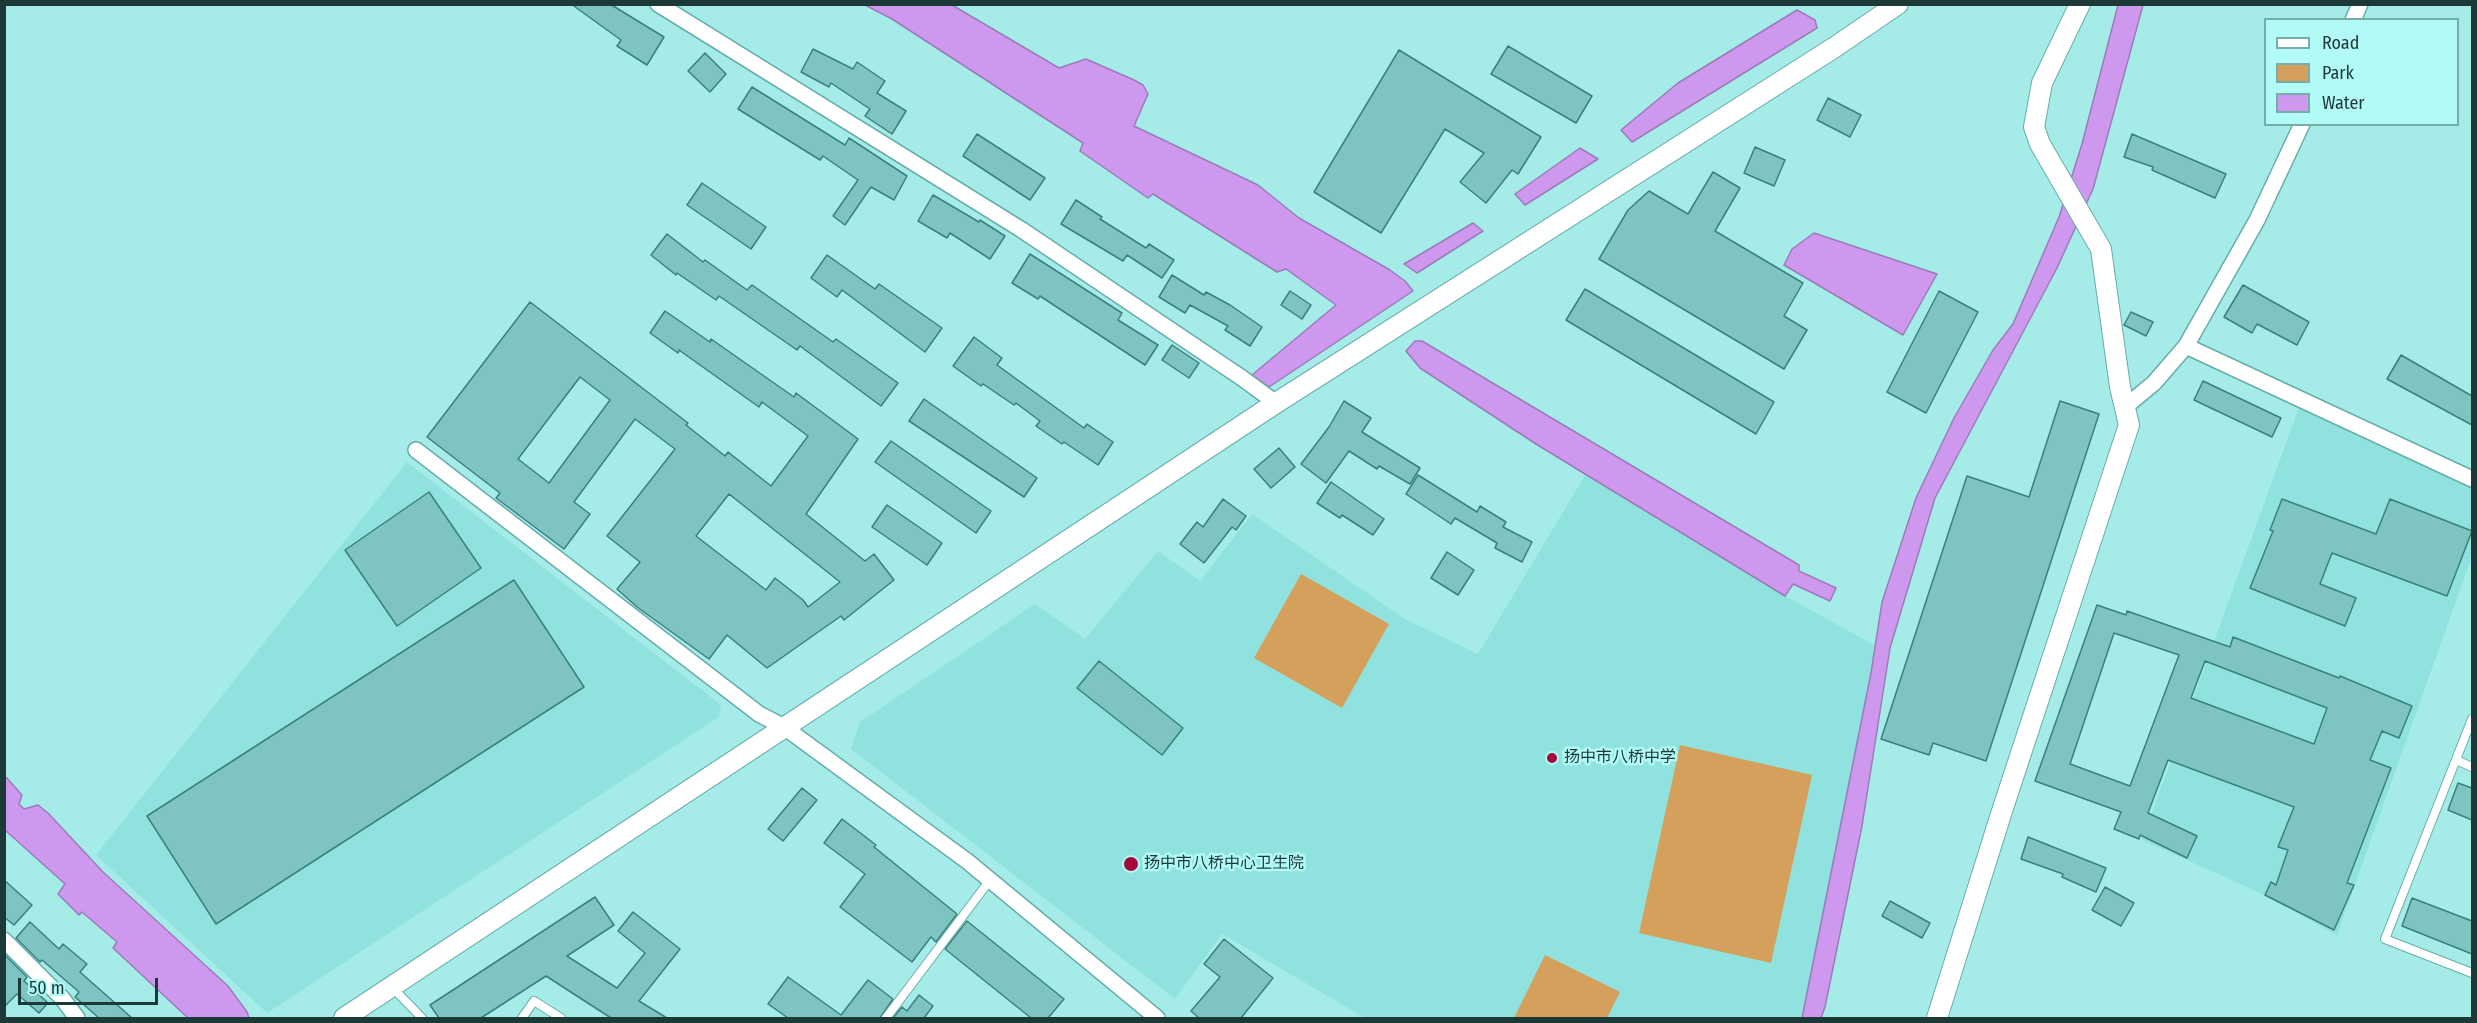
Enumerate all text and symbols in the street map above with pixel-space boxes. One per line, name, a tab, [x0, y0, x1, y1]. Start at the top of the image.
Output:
legend	[2264, 18, 2459, 126]
text: Road	[2322, 32, 2359, 54]
text: Park	[2322, 62, 2354, 84]
text: Water	[2322, 92, 2365, 114]
place label: 扬中市八桥中学	[1564, 748, 1676, 768]
marker: 扬中市八桥中学	[1545, 751, 1559, 765]
place label: 扬中市八桥中心卫生院	[1144, 854, 1304, 874]
marker: 扬中市八桥中心卫生院	[1122, 855, 1140, 873]
scale bar	[21, 966, 160, 1004]
text: 50 m	[29, 977, 65, 999]

